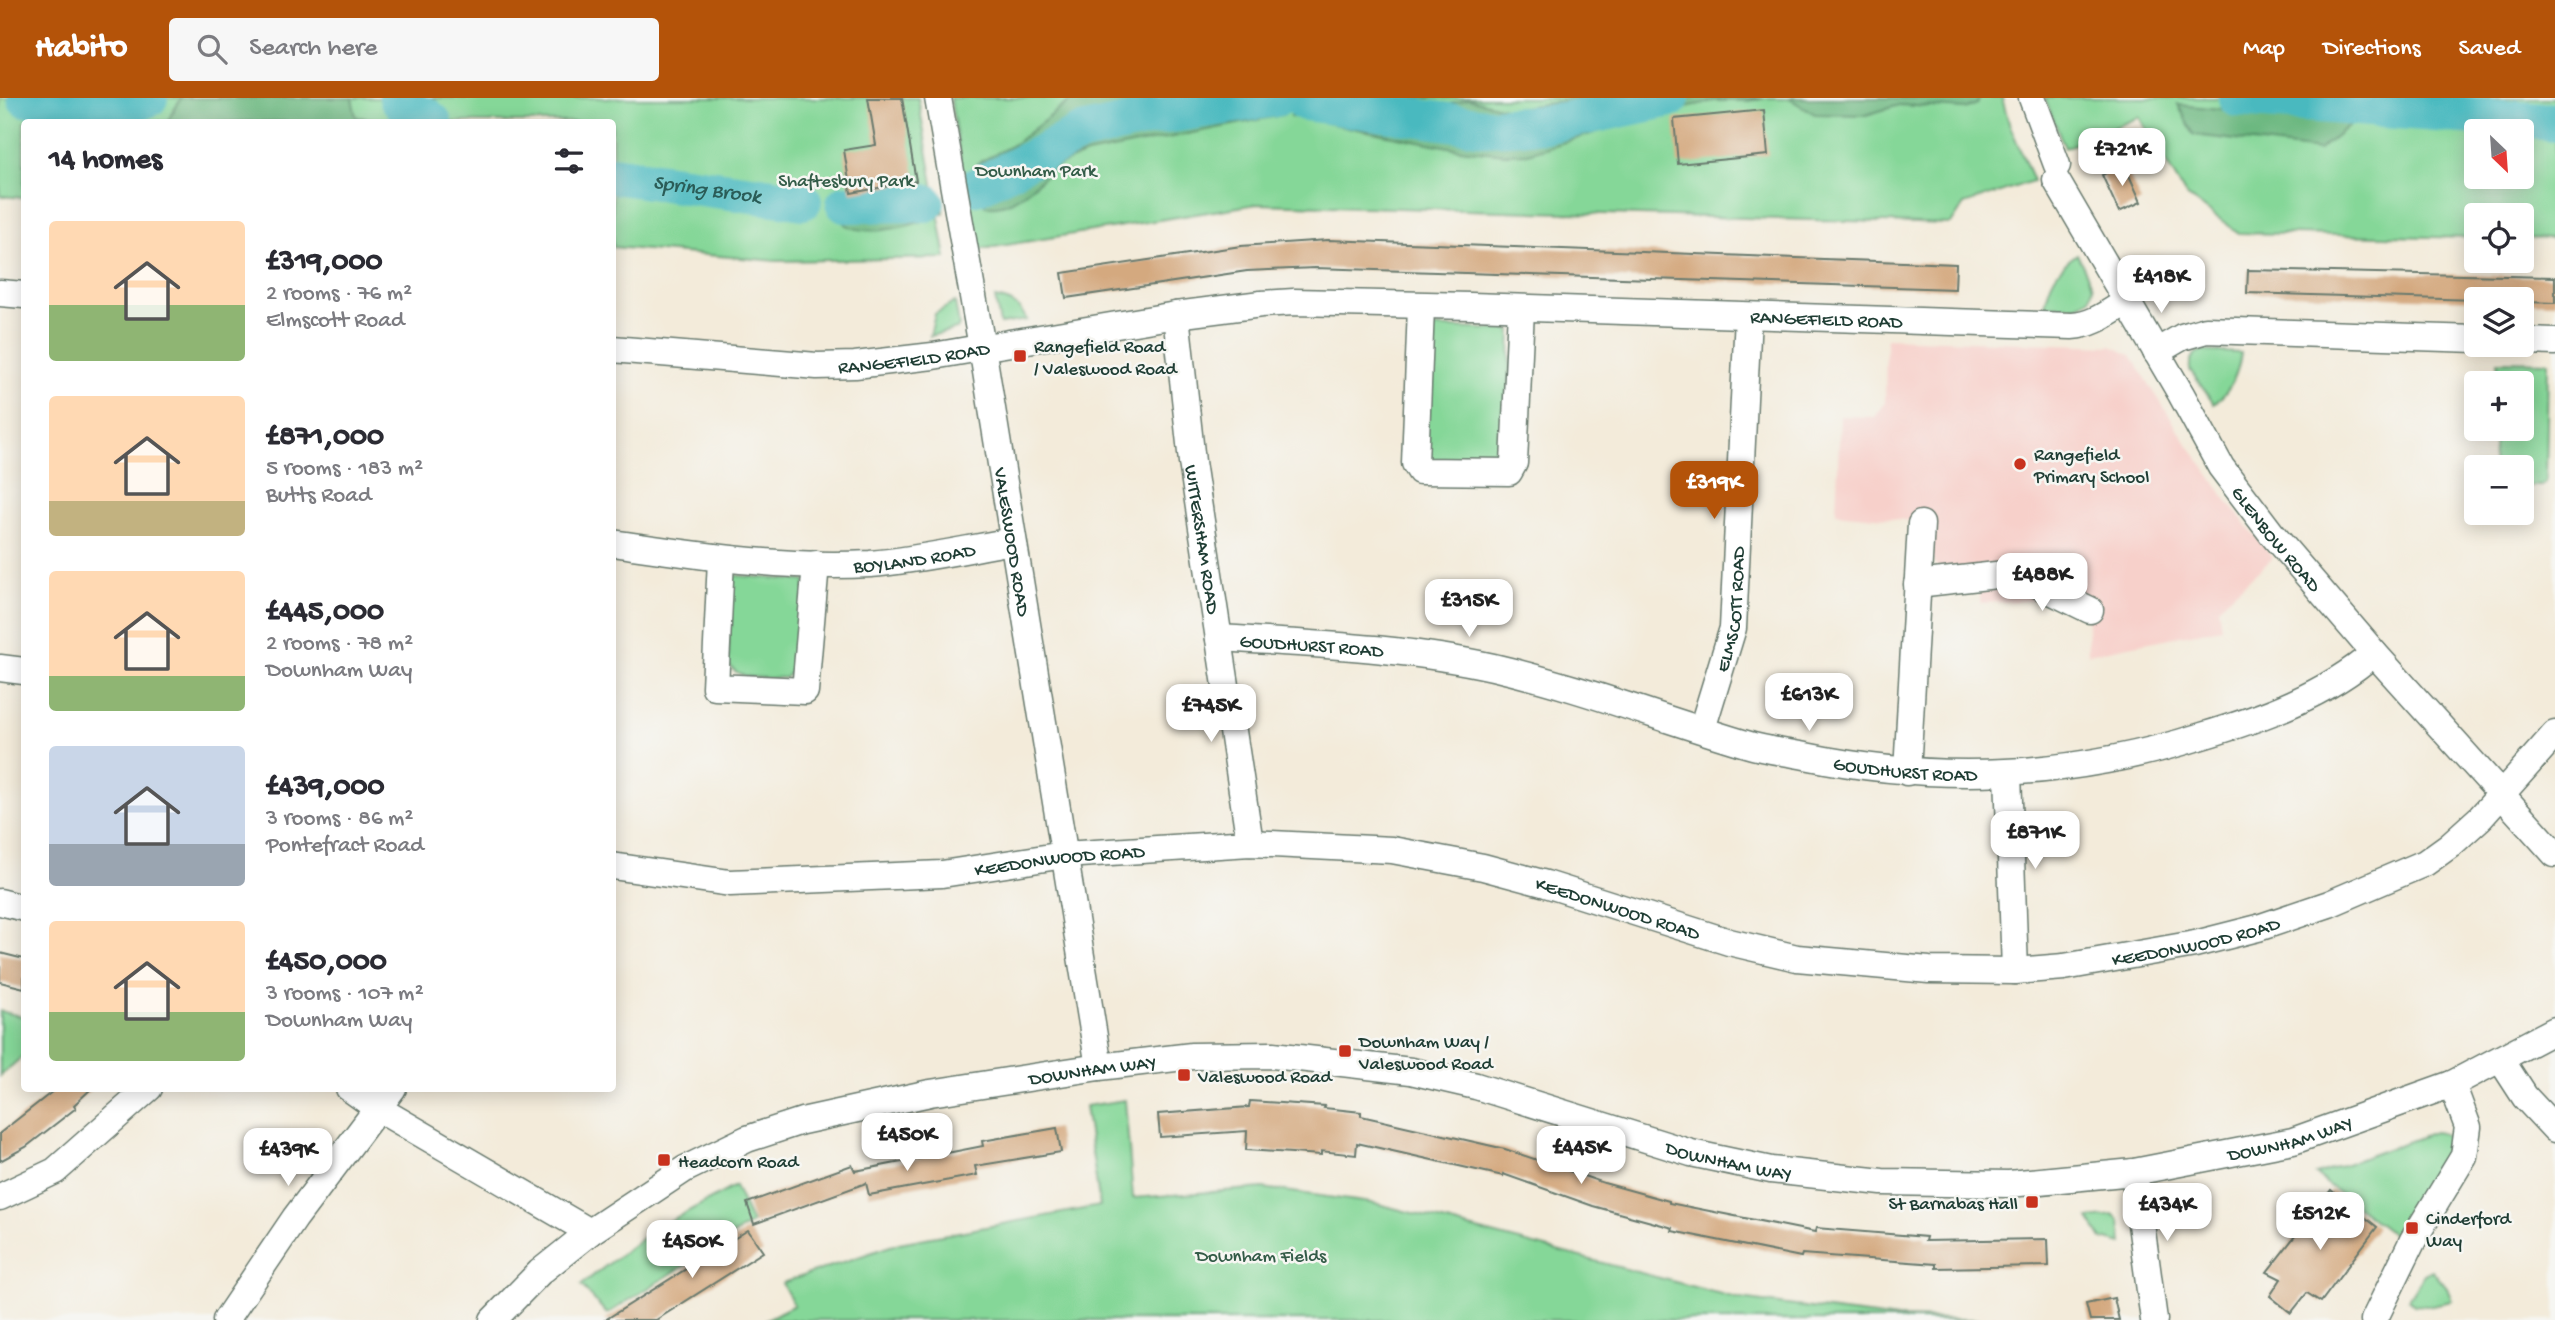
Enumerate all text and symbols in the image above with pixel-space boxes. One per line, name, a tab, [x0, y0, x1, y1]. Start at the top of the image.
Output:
search box	[169, 18, 659, 81]
text: Habito	[35, 30, 127, 68]
icon: search	[193, 30, 231, 68]
text: Search here	[249, 34, 377, 65]
text: Map	[2243, 35, 2285, 64]
text: Directions	[2323, 35, 2421, 64]
text: Saved	[2459, 35, 2520, 64]
north arrow	[2464, 119, 2534, 189]
map controls	[2464, 119, 2534, 525]
pin: £721K	[2073, 129, 2171, 188]
text: £721K	[2094, 137, 2150, 164]
icon: filters	[550, 142, 588, 180]
text: 14 homes	[49, 144, 162, 179]
park label: Downham Park	[974, 161, 1098, 184]
park label: Shaftesbury Park	[778, 171, 915, 194]
water label: Spring Brook	[651, 172, 765, 211]
button: locate	[2464, 203, 2534, 273]
text: £319,000	[266, 246, 383, 281]
icon: home	[105, 249, 189, 333]
pin: £418K	[2112, 256, 2210, 315]
text: £418K	[2133, 264, 2189, 291]
text: 2 rooms · 76 m²	[266, 281, 412, 308]
button: layers	[2464, 287, 2534, 357]
street label: RANGEFIELD ROAD	[1750, 307, 1903, 335]
text: Elmscott Road	[266, 308, 404, 335]
place label: Rangefield Road / Valeswood Road	[1034, 337, 1179, 382]
street label: RANGEFIELD ROAD	[838, 339, 992, 380]
marker: Rangefield Road / Valeswood Road	[1012, 348, 1028, 364]
button: +	[2464, 371, 2534, 441]
text: £871,000	[266, 421, 384, 456]
icon: home	[105, 424, 189, 508]
place label: Rangefield Primary School	[2033, 445, 2149, 490]
button: −	[2464, 455, 2534, 525]
text: 5 rooms · 183 m²	[266, 456, 423, 483]
marker: Rangefield Primary School	[2012, 456, 2028, 472]
pin: £319K	[1665, 462, 1763, 521]
street label: WITTERSHAM ROAD	[1178, 463, 1223, 617]
street label: VALESWOOD ROAD	[987, 465, 1034, 619]
text: £319K	[1686, 470, 1742, 497]
text: Butts Road	[266, 483, 371, 510]
street label: GLENBOW ROAD	[2225, 483, 2325, 599]
street label: BOYLAND ROAD	[852, 540, 978, 580]
street label: ELMSCOTT ROAD	[1712, 545, 1752, 675]
pin: £488K	[1993, 554, 2091, 613]
text: £488K	[2013, 562, 2071, 589]
pin: £315K	[1420, 580, 1518, 639]
text: £315K	[1441, 588, 1497, 615]
text: £445,000	[266, 596, 384, 631]
icon: home	[105, 599, 189, 683]
text: 2 rooms · 78 m²	[266, 631, 413, 658]
street label: GOUDHURST ROAD	[1239, 631, 1385, 665]
text: Downham Way	[266, 658, 412, 685]
pin: £613K	[1760, 674, 1858, 733]
text: £613K	[1781, 682, 1837, 709]
pin: £745K	[1162, 684, 1260, 744]
text: £745K	[1182, 693, 1240, 720]
street label: GOUDHURST ROAD	[1831, 754, 1978, 788]
text: £439,000	[266, 771, 385, 806]
icon: home	[105, 774, 189, 858]
text: 3 rooms · 86 m²	[266, 806, 413, 833]
pin: £871K	[1986, 812, 2084, 871]
text: £871K	[2007, 820, 2063, 847]
text: Pontefract Road	[266, 833, 424, 860]
street label: KEEDONWOOD ROAD	[973, 842, 1146, 884]
street label: KEEDONWOOD ROAD	[1532, 874, 1703, 947]
street label: KEEDONWOOD ROAD	[2110, 913, 2284, 973]
text: £450,000	[266, 946, 387, 981]
icon: home	[105, 949, 189, 1033]
text: 3 rooms · 107 m²	[266, 981, 424, 1008]
text: Downham Way	[266, 1008, 412, 1035]
place label: Downham Way / Valeswood Road	[1357, 1032, 1495, 1077]
marker: Downham Way / Valeswood Road	[1337, 1043, 1353, 1059]
street label: DOWNHAM WAY	[1025, 1052, 1158, 1093]
marker: Valeswood Road	[1176, 1067, 1192, 1083]
place label: Valeswood Road	[1197, 1067, 1334, 1090]
street label: DOWNHAM WAY	[2224, 1113, 2356, 1169]
pin: £450K	[858, 1114, 956, 1173]
text: £450K	[878, 1122, 936, 1149]
pin: £445K	[1532, 1126, 1630, 1186]
pin: £439K	[239, 1128, 337, 1188]
text: £445K	[1553, 1135, 1609, 1162]
text: £439K	[259, 1137, 317, 1164]
street label: DOWNHAM WAY	[1660, 1137, 1793, 1187]
marker: Headcorn Road	[656, 1152, 672, 1168]
place label: Headcorn Road	[678, 1152, 800, 1175]
pin: £434K	[2118, 1184, 2216, 1243]
text: £434K	[2139, 1192, 2195, 1219]
pin: £512K	[2271, 1192, 2369, 1252]
place label: St Barnabas Hall	[1889, 1194, 2018, 1217]
marker: St Barnabas Hall	[2024, 1194, 2040, 1210]
text: £512K	[2292, 1201, 2348, 1228]
place label: Cinderford Way	[2426, 1209, 2513, 1254]
pin: £450K	[643, 1220, 741, 1280]
marker: Cinderford Way	[2404, 1220, 2420, 1236]
text: £450K	[663, 1229, 721, 1256]
park label: Downham Fields	[1194, 1246, 1327, 1269]

